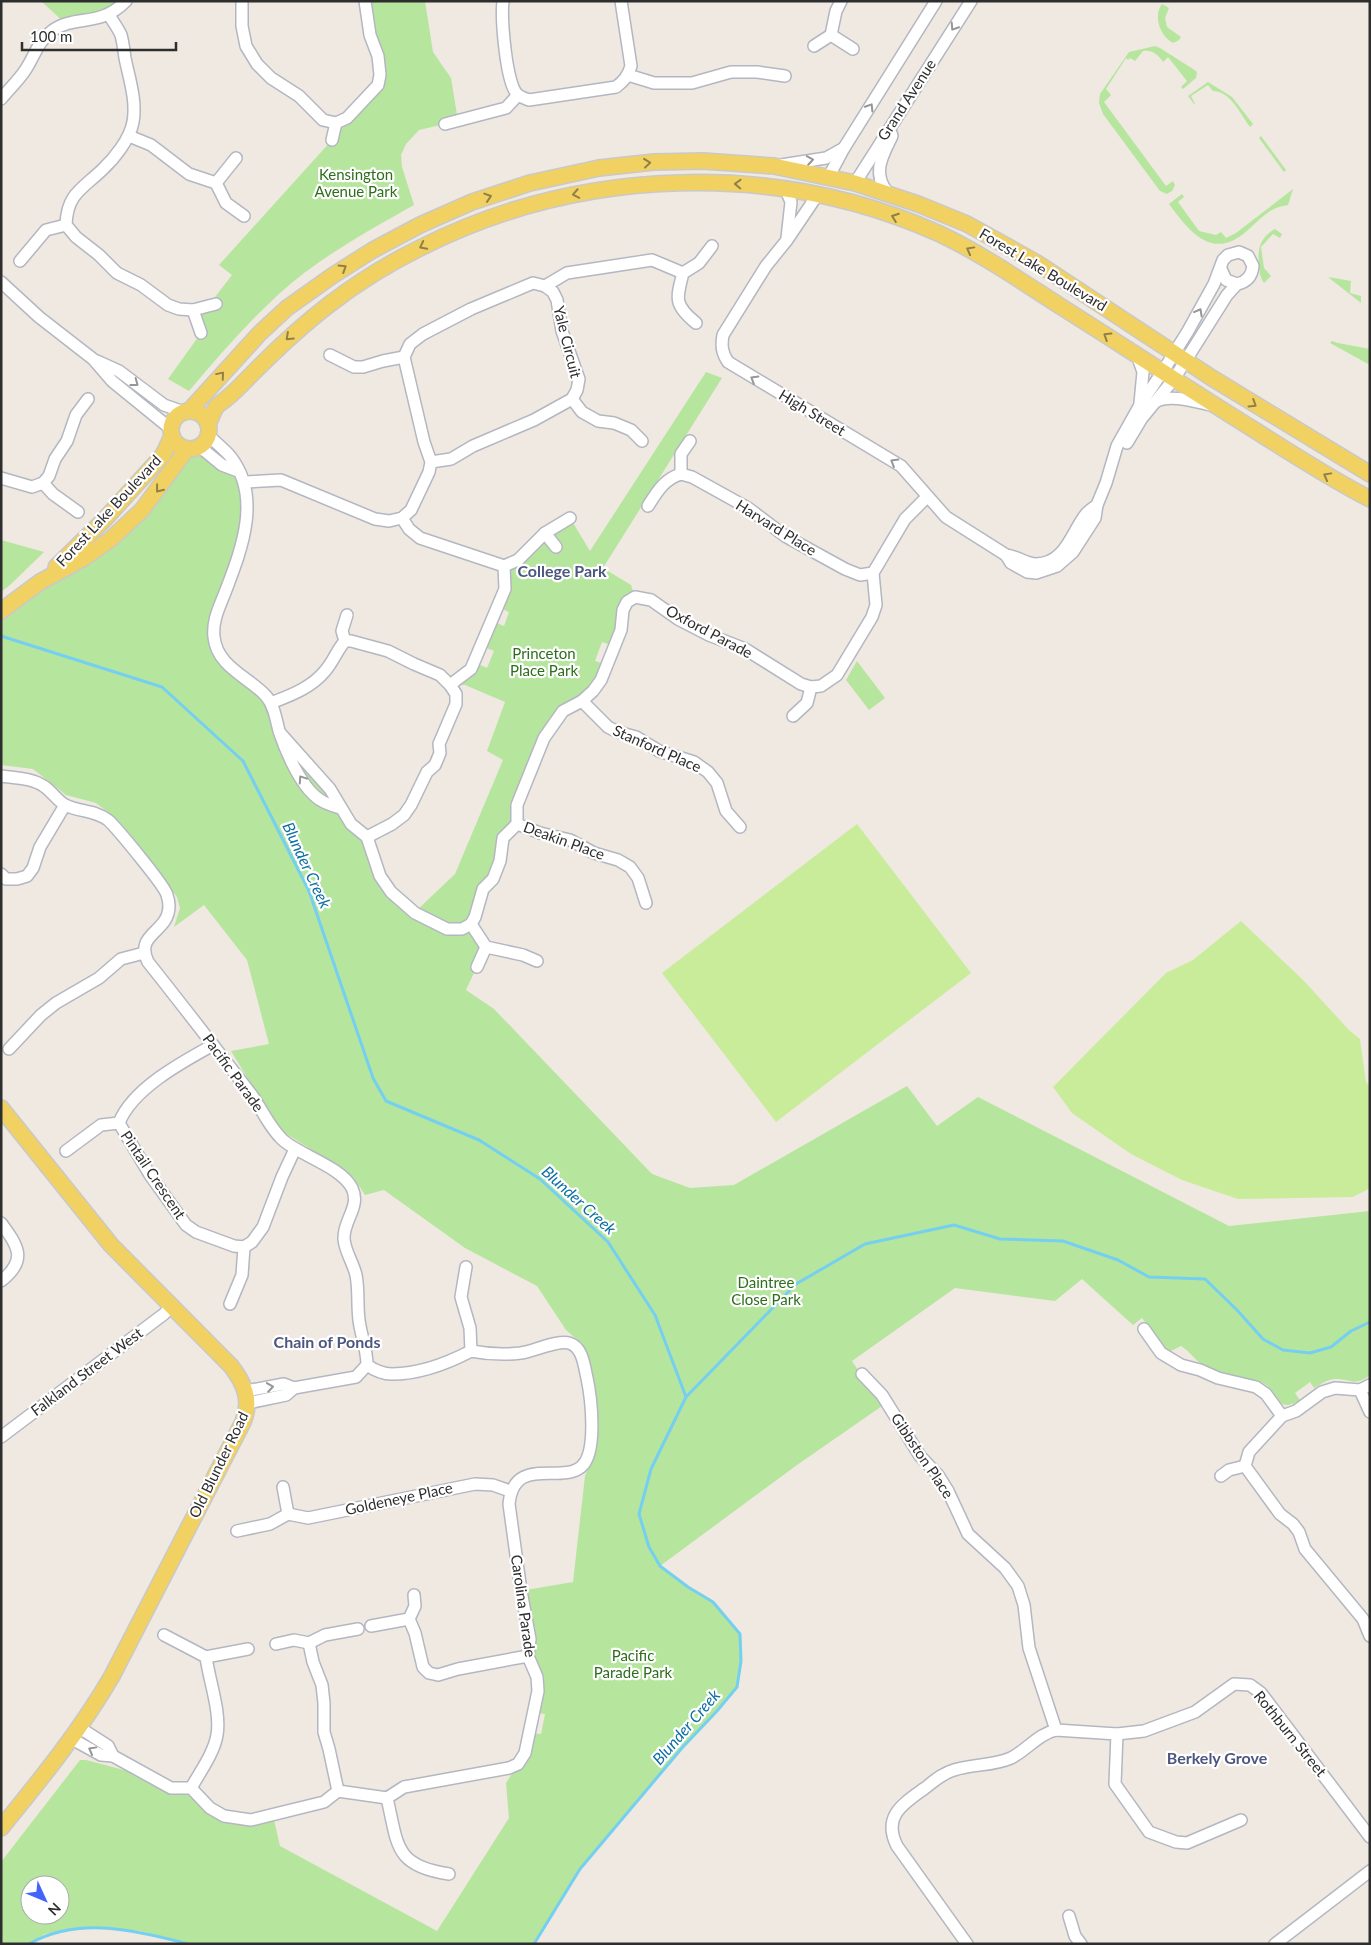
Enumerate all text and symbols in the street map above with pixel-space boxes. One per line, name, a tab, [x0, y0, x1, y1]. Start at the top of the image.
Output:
scale bar	[22, 20, 176, 52]
one-way arrow	[951, 21, 960, 31]
text: 100 m	[30, 27, 72, 45]
street label: Grand Avenue	[873, 55, 939, 144]
one-way arrow	[863, 103, 873, 112]
one-way arrow	[806, 156, 814, 166]
one-way arrow	[643, 158, 651, 169]
park label: Kensington Avenue Park	[315, 165, 398, 200]
one-way arrow	[734, 179, 742, 190]
one-way arrow	[572, 188, 581, 199]
one-way arrow	[484, 192, 492, 202]
one-way arrow	[891, 213, 900, 223]
street label: Forest Lake Boulevard	[976, 224, 1111, 314]
one-way arrow	[419, 240, 428, 250]
one-way arrow	[966, 246, 975, 256]
one-way arrow	[338, 265, 347, 275]
street label: Yale Circuit	[550, 304, 586, 380]
one-way arrow	[1192, 308, 1202, 317]
one-way arrow	[286, 331, 295, 340]
one-way arrow	[1104, 333, 1113, 342]
one-way arrow	[216, 372, 224, 381]
one-way arrow	[751, 375, 760, 385]
one-way arrow	[129, 377, 139, 386]
street label: High Street	[776, 385, 850, 439]
one-way arrow	[1248, 398, 1257, 408]
street label: Forest Lake Boulevard	[52, 451, 164, 570]
one-way arrow	[890, 458, 899, 468]
one-way arrow	[1323, 473, 1332, 483]
one-way arrow	[156, 483, 164, 492]
street label: Harvard Place	[733, 495, 820, 559]
district label: College Park	[517, 561, 607, 580]
street label: Oxford Parade	[663, 601, 756, 662]
park label: Princeton Place Park	[510, 644, 578, 679]
street label: Stanford Place	[610, 721, 704, 776]
one-way arrow	[299, 775, 309, 784]
street label: Deakin Place	[521, 817, 607, 863]
water label: Blunder Creek	[279, 819, 336, 911]
street label: Pacific Parade	[200, 1030, 268, 1115]
street label: Pintail Crescent	[118, 1127, 190, 1223]
water label: Blunder Creek	[538, 1161, 621, 1238]
park label: Daintree Close Park	[731, 1273, 801, 1308]
street label: Falkland Street West	[27, 1323, 146, 1419]
district label: Chain of Ponds	[274, 1332, 380, 1351]
one-way arrow	[266, 1382, 274, 1392]
street label: Old Blunder Road	[185, 1408, 252, 1521]
street label: Gibbston Place	[888, 1409, 958, 1501]
street label: Goldeneye Place	[343, 1478, 454, 1518]
street label: Carolina Parade	[508, 1553, 540, 1658]
park label: Pacific Parade Park	[594, 1646, 673, 1681]
water label: Blunder Creek	[648, 1685, 724, 1768]
street label: Rothburn Street	[1251, 1687, 1331, 1780]
one-way arrow	[88, 1747, 97, 1757]
district label: Berkely Grove	[1167, 1748, 1268, 1767]
north arrow	[20, 1875, 70, 1925]
text: N	[45, 1900, 65, 1919]

